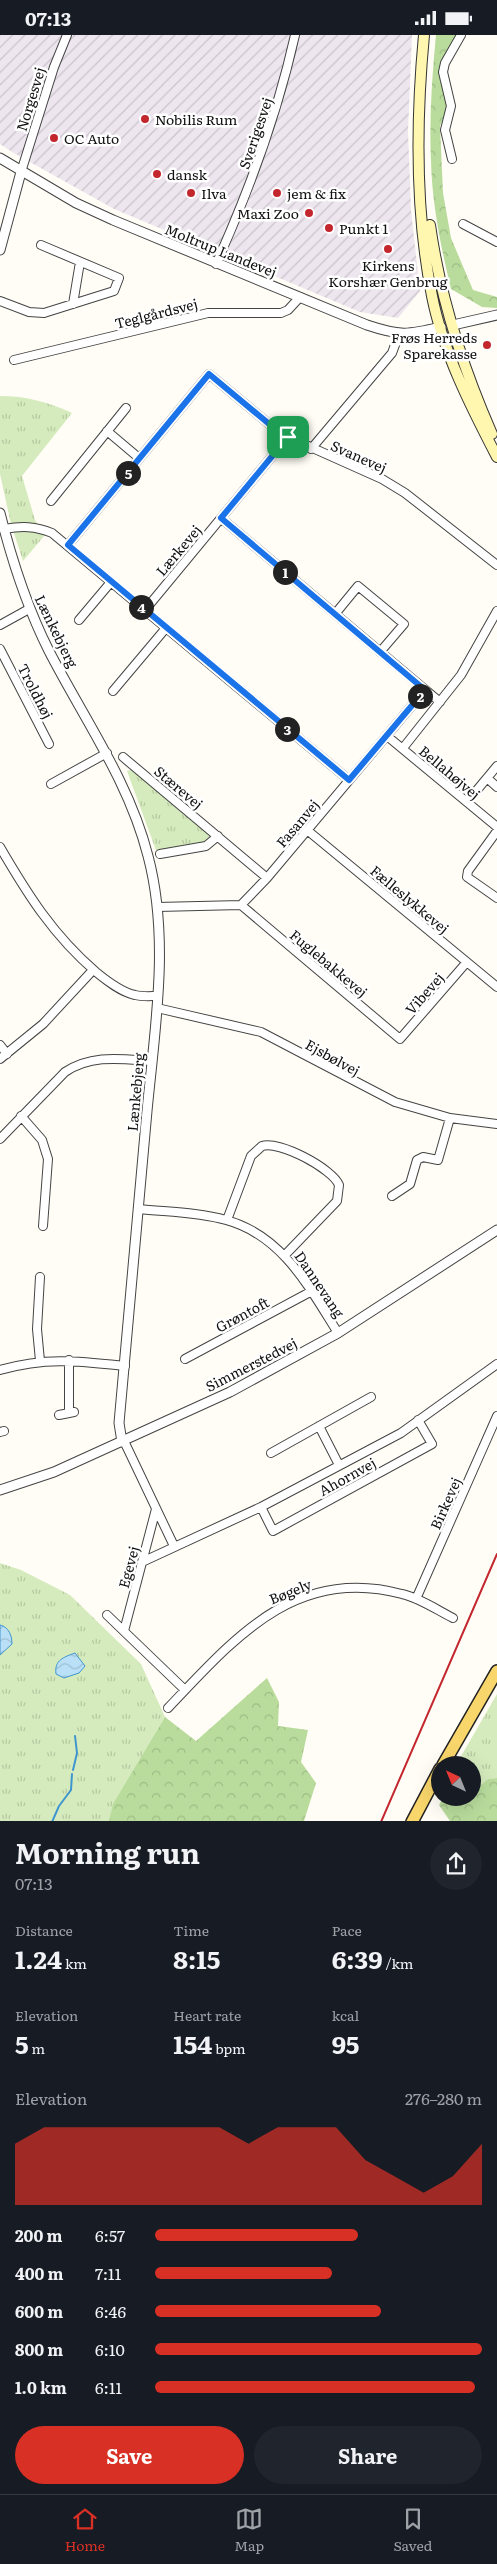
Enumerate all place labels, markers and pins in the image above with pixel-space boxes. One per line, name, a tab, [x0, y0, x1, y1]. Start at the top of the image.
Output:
place label: Nobilis Rum	[155, 109, 238, 129]
marker: Nobilis Rum	[139, 113, 151, 125]
place label: OC Auto	[64, 128, 119, 148]
marker: OC Auto	[48, 132, 60, 144]
place label: dansk	[167, 164, 207, 184]
marker: dansk	[151, 168, 163, 180]
place label: Ilva	[201, 183, 227, 203]
place label: jem & fix	[287, 183, 346, 203]
marker: Ilva	[185, 187, 197, 199]
marker: jem & fix	[271, 187, 283, 199]
place label: Maxi Zoo	[237, 203, 299, 223]
marker: Maxi Zoo	[303, 207, 315, 219]
place label: Punkt 1	[339, 218, 388, 238]
marker: Punkt 1	[323, 222, 335, 234]
marker: Kirkens Korshær Genbrug	[382, 243, 394, 255]
place label: Kirkens Korshær Genbrug	[328, 255, 448, 291]
place label: Frøs Herreds Sparekasse	[391, 327, 477, 363]
marker: Frøs Herreds Sparekasse	[481, 339, 493, 351]
pin	[267, 416, 309, 458]
pin: 5	[116, 461, 140, 485]
pin: 1	[272, 559, 298, 585]
pin: 4	[128, 595, 154, 619]
pin: 2	[408, 683, 432, 709]
pin: 3	[274, 717, 300, 741]

